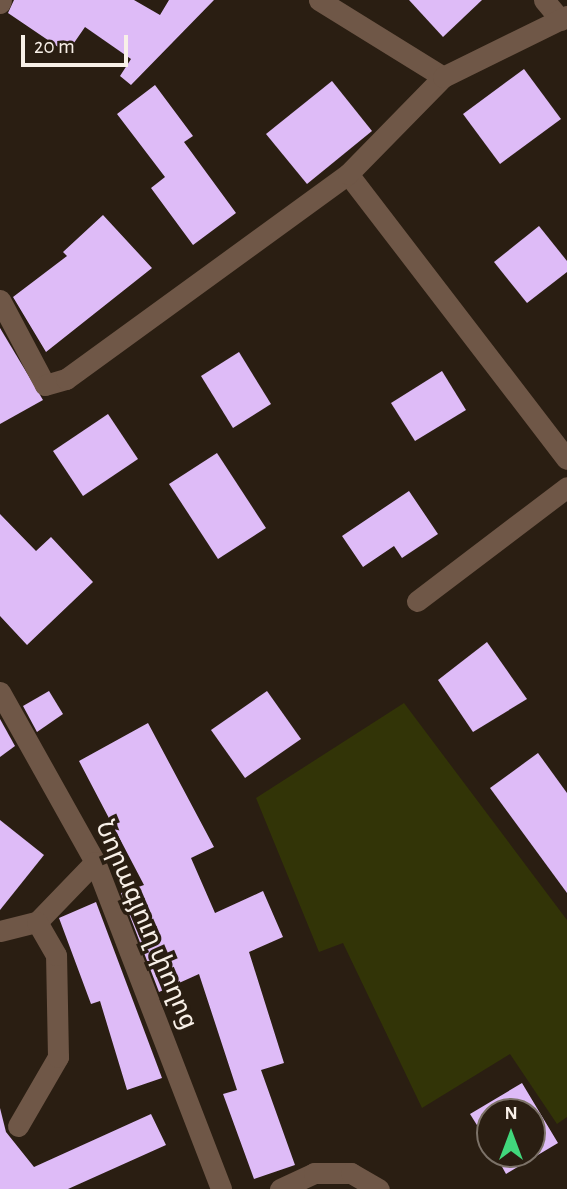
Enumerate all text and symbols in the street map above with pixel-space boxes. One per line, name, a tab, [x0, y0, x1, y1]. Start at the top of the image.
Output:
scale bar	[24, 21, 131, 65]
text: 20 m	[34, 36, 75, 57]
street label: Նորագյուղ փողոց	[88, 816, 204, 1034]
north arrow	[476, 1098, 546, 1168]
text: N	[504, 1104, 518, 1123]

